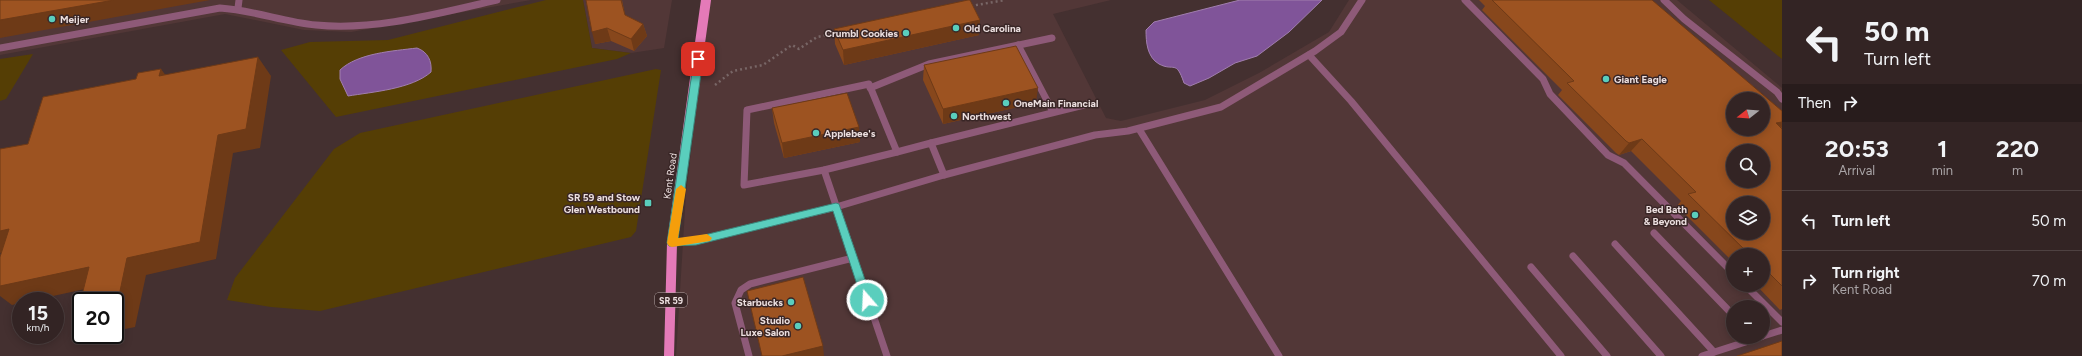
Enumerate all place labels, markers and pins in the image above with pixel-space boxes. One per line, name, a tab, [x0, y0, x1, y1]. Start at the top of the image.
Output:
place label: Meijer	[60, 13, 89, 26]
marker: Meijer	[47, 14, 57, 24]
place label: Old Carolina	[964, 22, 1021, 35]
marker: Old Carolina	[951, 23, 961, 33]
place label: Crumbl Cookies	[825, 27, 898, 40]
marker: Crumbl Cookies	[901, 28, 911, 38]
pin	[681, 42, 715, 76]
place label: Giant Eagle	[1614, 73, 1667, 86]
marker: Giant Eagle	[1601, 74, 1611, 84]
place label: OneMain Financial	[1014, 97, 1098, 110]
marker: OneMain Financial	[1001, 98, 1011, 108]
place label: Northwest	[962, 110, 1011, 123]
marker: Northwest	[949, 111, 959, 121]
place label: Applebee's	[824, 127, 876, 140]
marker: Applebee's	[811, 128, 821, 138]
place label: SR 59 and Stow Glen Westbound	[564, 191, 641, 216]
marker: SR 59 and Stow Glen Westbound	[643, 198, 653, 208]
place label: Bed Bath & Beyond	[1644, 203, 1687, 228]
marker: Bed Bath & Beyond	[1690, 210, 1700, 220]
place label: Starbucks	[737, 296, 783, 309]
marker: Starbucks	[786, 297, 796, 307]
place label: Studio Luxe Salon	[741, 314, 790, 339]
marker: Studio Luxe Salon	[793, 321, 803, 331]

